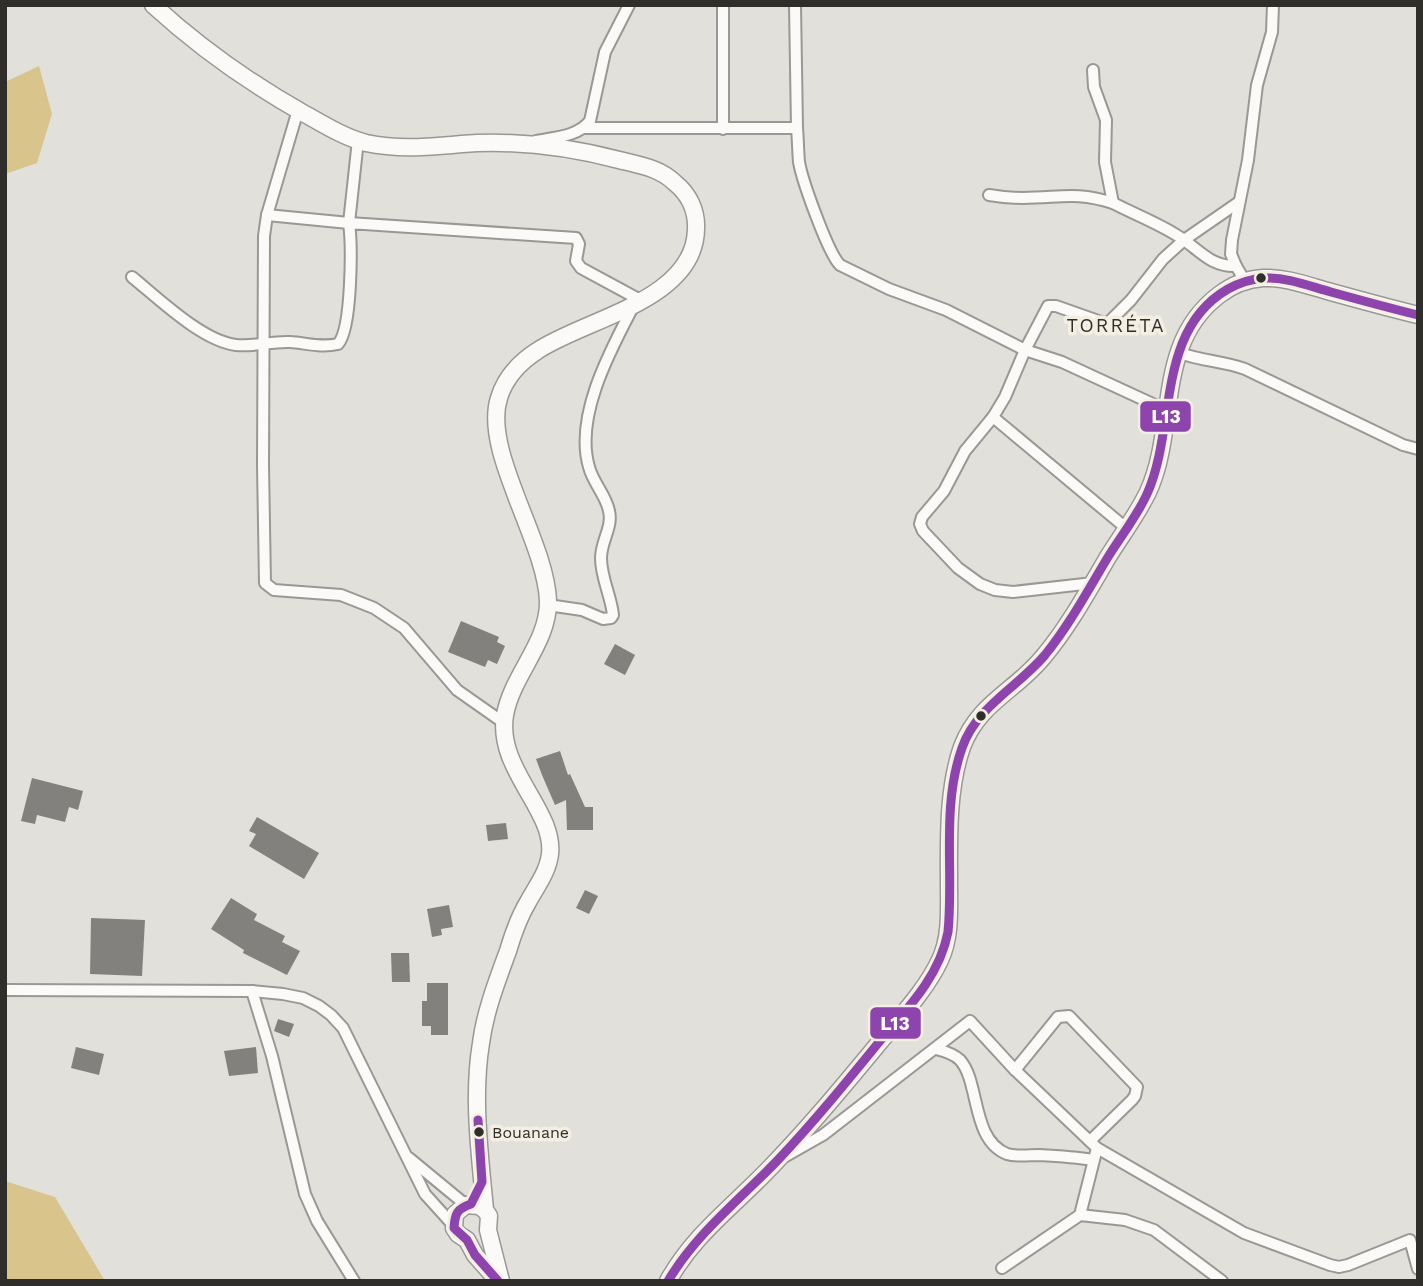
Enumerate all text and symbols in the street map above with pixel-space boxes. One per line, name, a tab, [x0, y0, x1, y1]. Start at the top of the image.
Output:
unlabelled marker	[1254, 271, 1268, 285]
district label: TORRÉTA	[1067, 314, 1165, 337]
line badge: L13	[1139, 400, 1192, 433]
text: L13	[1151, 405, 1181, 428]
unlabelled marker	[974, 709, 988, 723]
line badge: L13	[869, 1006, 922, 1040]
text: L13	[880, 1012, 910, 1035]
place label: Bouanane	[492, 1123, 569, 1142]
marker: Bouanane	[472, 1125, 486, 1139]

